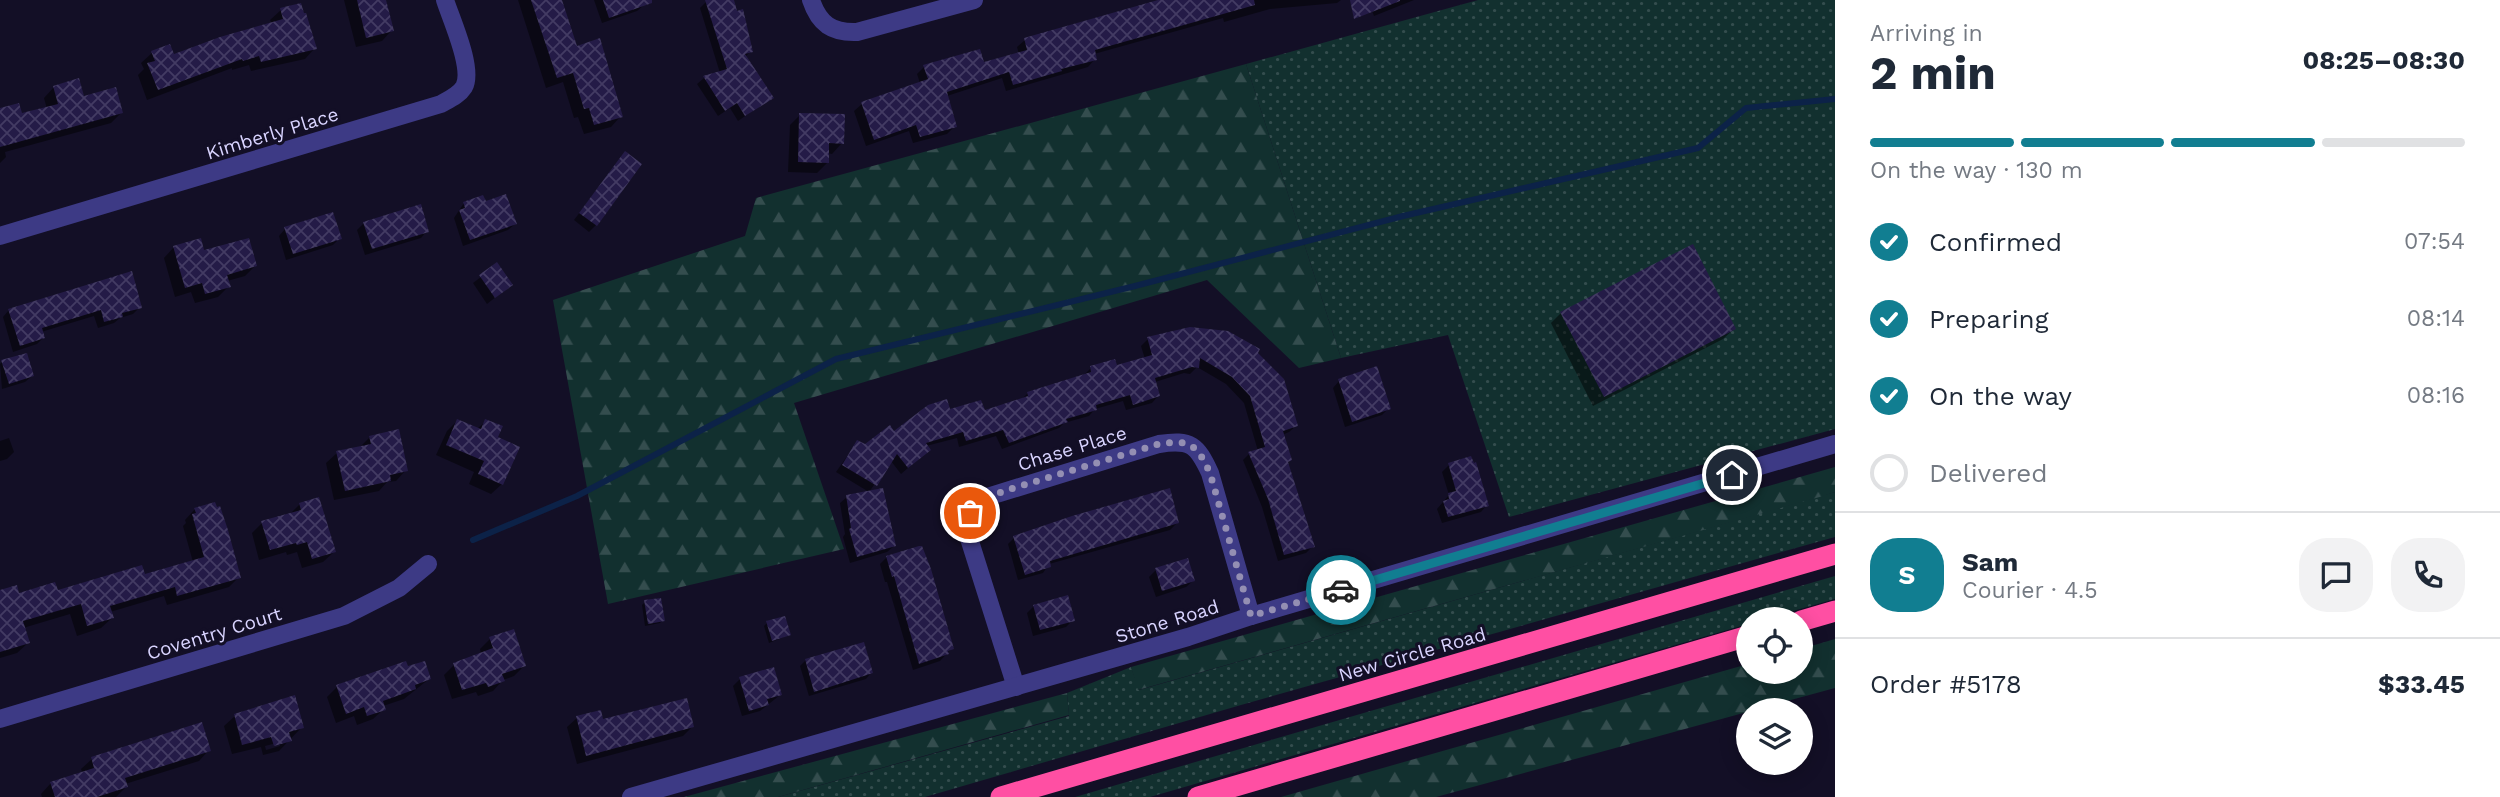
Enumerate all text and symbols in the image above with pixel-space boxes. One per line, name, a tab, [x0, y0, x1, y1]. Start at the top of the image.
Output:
text: Arriving in	[1870, 20, 1983, 47]
text: 08:25–08:30	[2302, 45, 2465, 75]
text: 2 min	[1870, 46, 1996, 100]
street label: Kimberly Place	[203, 102, 341, 165]
text: On the way · 130 m	[1870, 157, 2083, 184]
icon: check	[1870, 223, 1908, 261]
text: Confirmed	[1929, 227, 2062, 257]
text: 07:54	[2404, 228, 2465, 255]
icon: check	[1870, 300, 1908, 338]
text: Preparing	[1929, 304, 2049, 334]
text: 08:14	[2407, 305, 2465, 332]
icon: check	[1870, 377, 1908, 415]
text: On the way	[1929, 381, 2072, 411]
text: 08:16	[2407, 382, 2465, 409]
street label: Chase Place	[1015, 421, 1129, 476]
pin	[1702, 445, 1762, 505]
icon: home	[1713, 456, 1751, 494]
text: Delivered	[1929, 458, 2048, 488]
pin	[940, 483, 1000, 543]
icon: bag	[951, 494, 989, 532]
button: chat	[2299, 538, 2373, 612]
button: phone	[2391, 538, 2465, 612]
text: Sam	[1962, 547, 2018, 577]
courier	[1306, 555, 1376, 625]
text: S	[1899, 560, 1915, 590]
icon: car	[1322, 571, 1360, 609]
text: Courier · 4.5	[1962, 577, 2098, 604]
street label: Stone Road	[1113, 595, 1222, 648]
street label: Coventry Court	[144, 602, 284, 665]
map controls	[1736, 607, 1813, 775]
button: locate	[1736, 607, 1813, 684]
street label: New Circle Road	[1336, 622, 1489, 687]
text: Order #5178	[1870, 669, 2022, 699]
text: $33.45	[2378, 669, 2465, 699]
button: layers	[1736, 698, 1813, 775]

